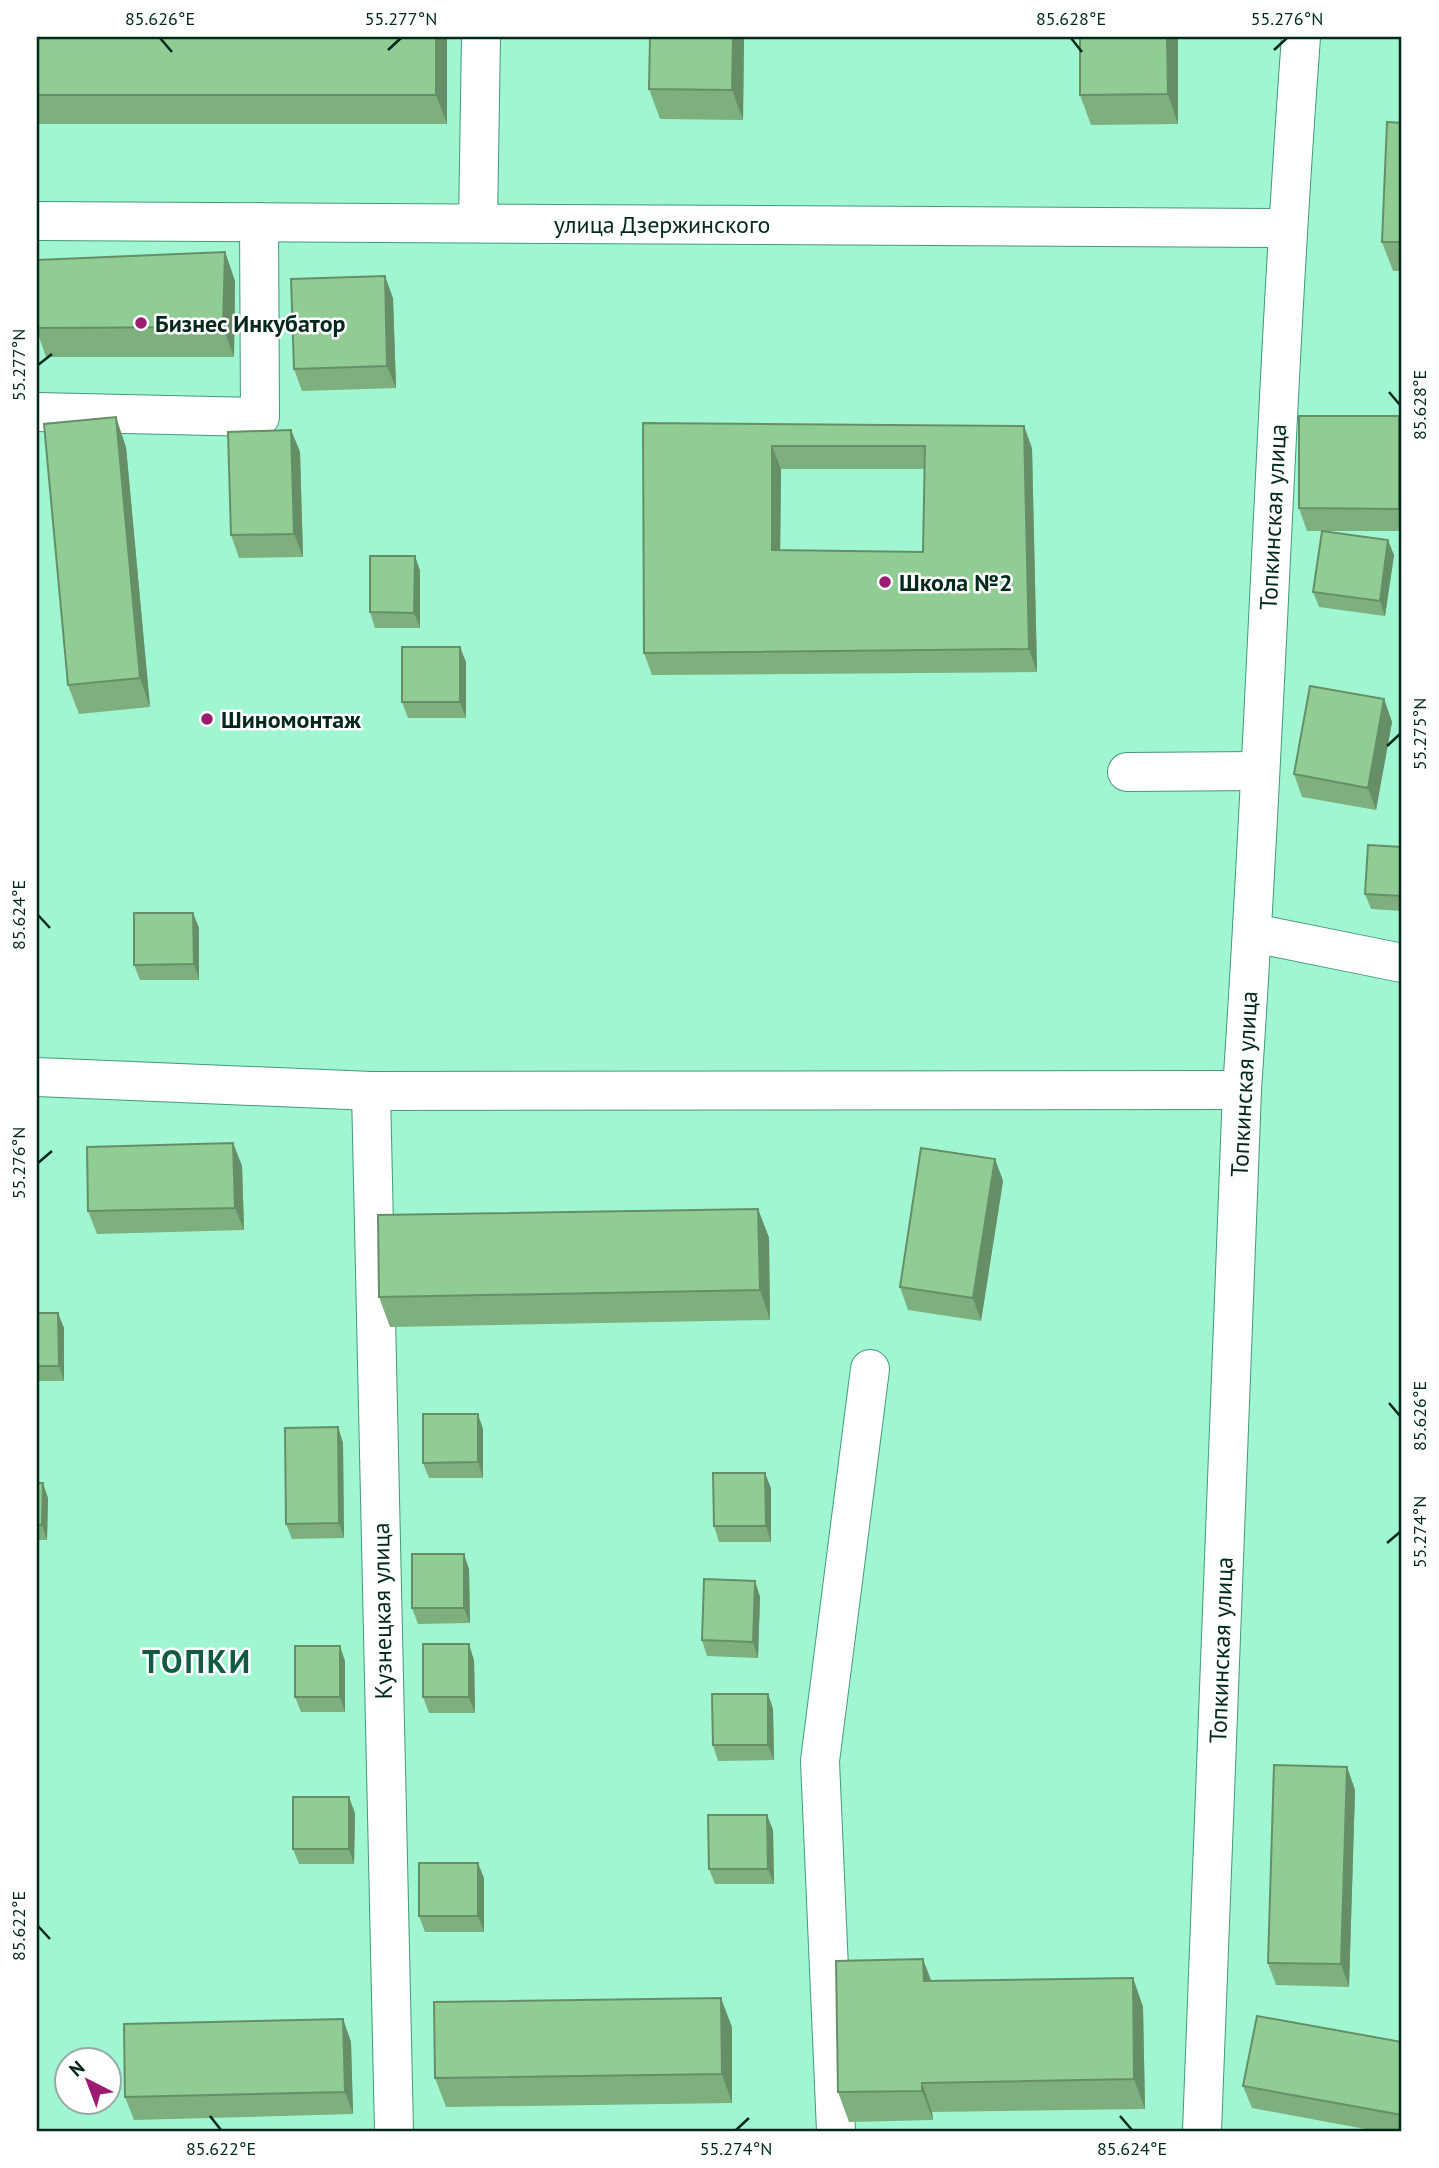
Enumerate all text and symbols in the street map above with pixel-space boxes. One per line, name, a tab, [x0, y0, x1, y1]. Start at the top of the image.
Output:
text: 85.626°E	[125, 7, 195, 30]
text: 55.277°N	[365, 7, 437, 30]
text: 85.628°E	[1036, 7, 1106, 30]
text: 55.276°N	[1251, 7, 1323, 30]
street label: улица Дзержинского	[554, 209, 770, 240]
place label: Бизнес Инкубатор	[155, 308, 346, 339]
marker: Бизнес Инкубатор	[133, 315, 149, 331]
text: 55.277°N	[7, 329, 30, 401]
text: 85.628°E	[1408, 370, 1431, 440]
street label: Топкинская улица	[1253, 423, 1293, 611]
place label: Школа №2	[899, 567, 1013, 598]
marker: Школа №2	[877, 574, 893, 590]
text: 55.275°N	[1408, 698, 1431, 770]
place label: Шиномонтаж	[221, 704, 361, 735]
marker: Шиномонтаж	[199, 711, 215, 727]
text: 85.624°E	[7, 880, 30, 950]
street label: Топкинская улица	[1224, 990, 1264, 1178]
text: 55.276°N	[7, 1127, 30, 1199]
text: 85.626°E	[1408, 1381, 1431, 1451]
text: 55.274°N	[1408, 1496, 1431, 1568]
street label: Кузнецкая улица	[365, 1522, 399, 1700]
street label: Топкинская улица	[1202, 1556, 1240, 1744]
district label: ТОПКИ	[142, 1640, 252, 1682]
text: 85.622°E	[7, 1891, 30, 1961]
north arrow	[52, 2046, 122, 2116]
text: N	[64, 2055, 89, 2081]
text: 85.622°E	[186, 2137, 256, 2160]
text: 55.274°N	[700, 2137, 772, 2160]
text: 85.624°E	[1097, 2137, 1167, 2160]

